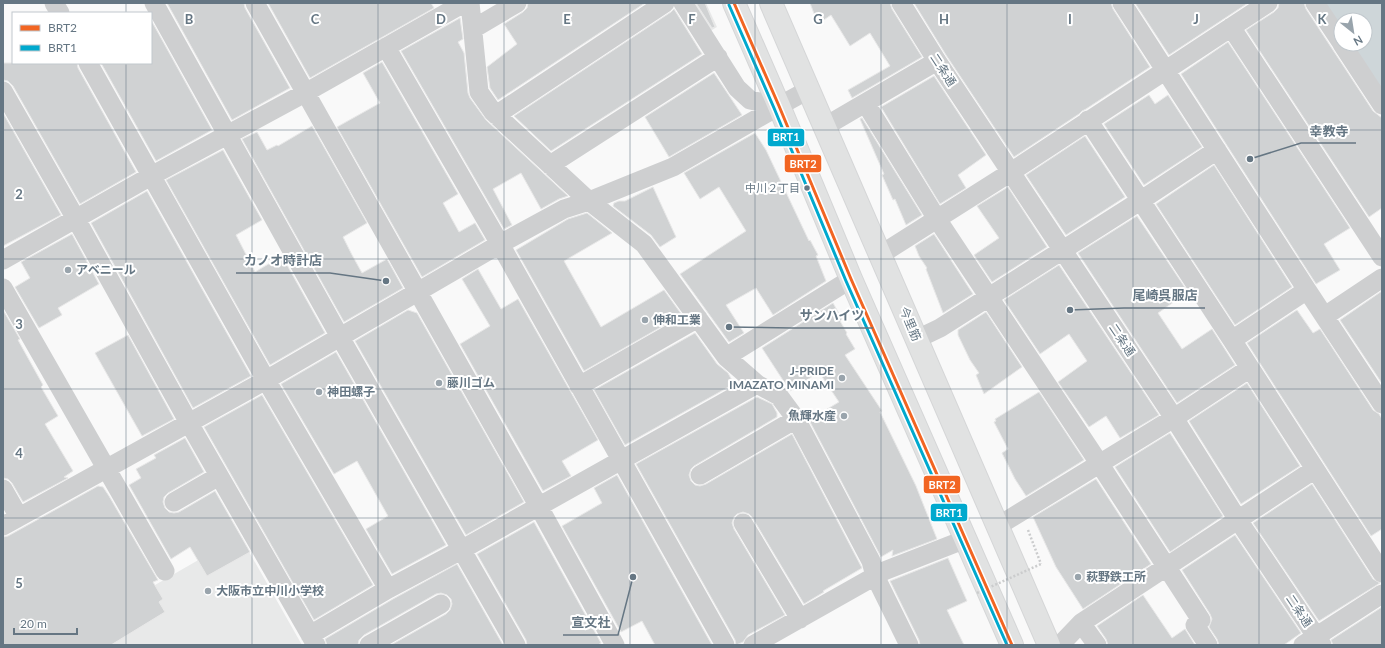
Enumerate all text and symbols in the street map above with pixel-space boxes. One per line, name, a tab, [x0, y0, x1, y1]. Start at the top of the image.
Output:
text: B	[185, 11, 194, 27]
text: C	[311, 11, 320, 27]
text: D	[436, 11, 446, 27]
text: E	[563, 11, 571, 27]
text: F	[688, 11, 696, 27]
text: G	[813, 11, 823, 27]
text: H	[939, 11, 949, 27]
text: I	[1068, 11, 1072, 27]
text: J	[1193, 11, 1199, 27]
text: K	[1318, 11, 1328, 27]
legend	[12, 12, 152, 64]
north arrow	[1333, 12, 1373, 52]
text: BRT2	[48, 20, 77, 35]
text: N	[1351, 33, 1365, 49]
text: BRT1	[48, 40, 77, 55]
street label: 二条通	[927, 51, 960, 89]
callout: 幸教寺	[1301, 118, 1356, 143]
text: 幸教寺	[1309, 123, 1349, 139]
line badge: BRT1	[767, 128, 805, 147]
text: BRT1	[772, 130, 800, 143]
line badge: BRT2	[784, 154, 822, 173]
text: BRT2	[789, 157, 817, 170]
place label: 中川２丁目	[745, 181, 800, 194]
marker: 中川２丁目	[802, 183, 812, 193]
text: 2	[15, 186, 23, 202]
callout: カノオ時計店	[236, 248, 330, 273]
text: カノオ時計店	[244, 252, 322, 268]
place label: アベニール	[76, 262, 136, 277]
marker: アベニール	[63, 265, 73, 275]
callout: 尾崎呉服店	[1124, 283, 1205, 308]
text: 尾崎呉服店	[1132, 287, 1198, 303]
callout: サンハイツ	[792, 303, 873, 328]
street label: 今里筋	[897, 304, 924, 343]
text: サンハイツ	[800, 307, 864, 323]
place label: 伸和工業	[653, 312, 701, 327]
marker: 伸和工業	[640, 315, 650, 325]
text: 3	[15, 316, 23, 332]
street label: 二条通	[1106, 321, 1139, 359]
place label: J-PRIDE IMAZATO MINAMI	[729, 363, 834, 392]
marker: J-PRIDE IMAZATO MINAMI	[837, 373, 847, 383]
place label: 藤川ゴム	[447, 375, 495, 390]
marker: 藤川ゴム	[434, 378, 444, 388]
place label: 神田螺子	[327, 384, 375, 399]
marker: 神田螺子	[314, 387, 324, 397]
place label: 魚輝水産	[788, 408, 836, 423]
marker: 魚輝水産	[839, 411, 849, 421]
text: 4	[15, 445, 23, 461]
line badge: BRT2	[923, 475, 961, 494]
text: BRT2	[928, 478, 956, 491]
line badge: BRT1	[930, 503, 968, 522]
text: BRT1	[935, 506, 963, 519]
place label: 萩野鉄工所	[1086, 569, 1146, 584]
marker: 萩野鉄工所	[1073, 572, 1083, 582]
text: 5	[15, 575, 23, 591]
place label: 大阪市立中川小学校	[216, 583, 324, 598]
marker: 大阪市立中川小学校	[203, 586, 213, 596]
street label: 二条通	[1283, 592, 1316, 630]
scale bar	[14, 610, 77, 636]
callout: 宣文社	[563, 610, 618, 635]
text: 宣文社	[571, 614, 611, 630]
text: 20 m	[20, 616, 47, 631]

